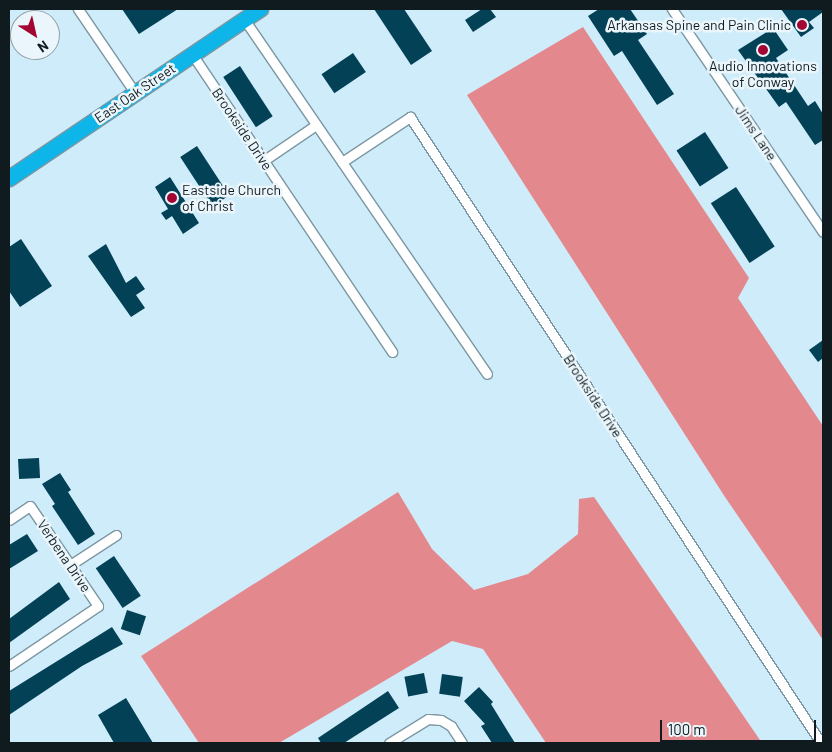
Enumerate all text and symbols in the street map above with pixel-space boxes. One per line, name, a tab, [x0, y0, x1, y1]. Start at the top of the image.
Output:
north arrow	[10, 10, 60, 60]
place label: Arkansas Spine and Pain Clinic	[607, 17, 791, 33]
marker: Arkansas Spine and Pain Clinic	[795, 18, 809, 32]
text: N	[35, 37, 52, 57]
marker: Audio Innovations of Conway	[757, 44, 769, 56]
place label: Audio Innovations of Conway	[709, 58, 817, 90]
street label: East Oak Street	[91, 60, 179, 126]
street label: Brookside Drive	[208, 85, 276, 173]
street label: Jims Lane	[731, 102, 781, 164]
place label: Eastside Church of Christ	[182, 182, 281, 214]
marker: Eastside Church of Christ	[166, 192, 178, 204]
street label: Brookside Drive	[560, 351, 626, 441]
street label: Verbena Drive	[34, 517, 94, 595]
scale bar	[662, 710, 818, 742]
text: 100 m	[668, 720, 706, 738]

